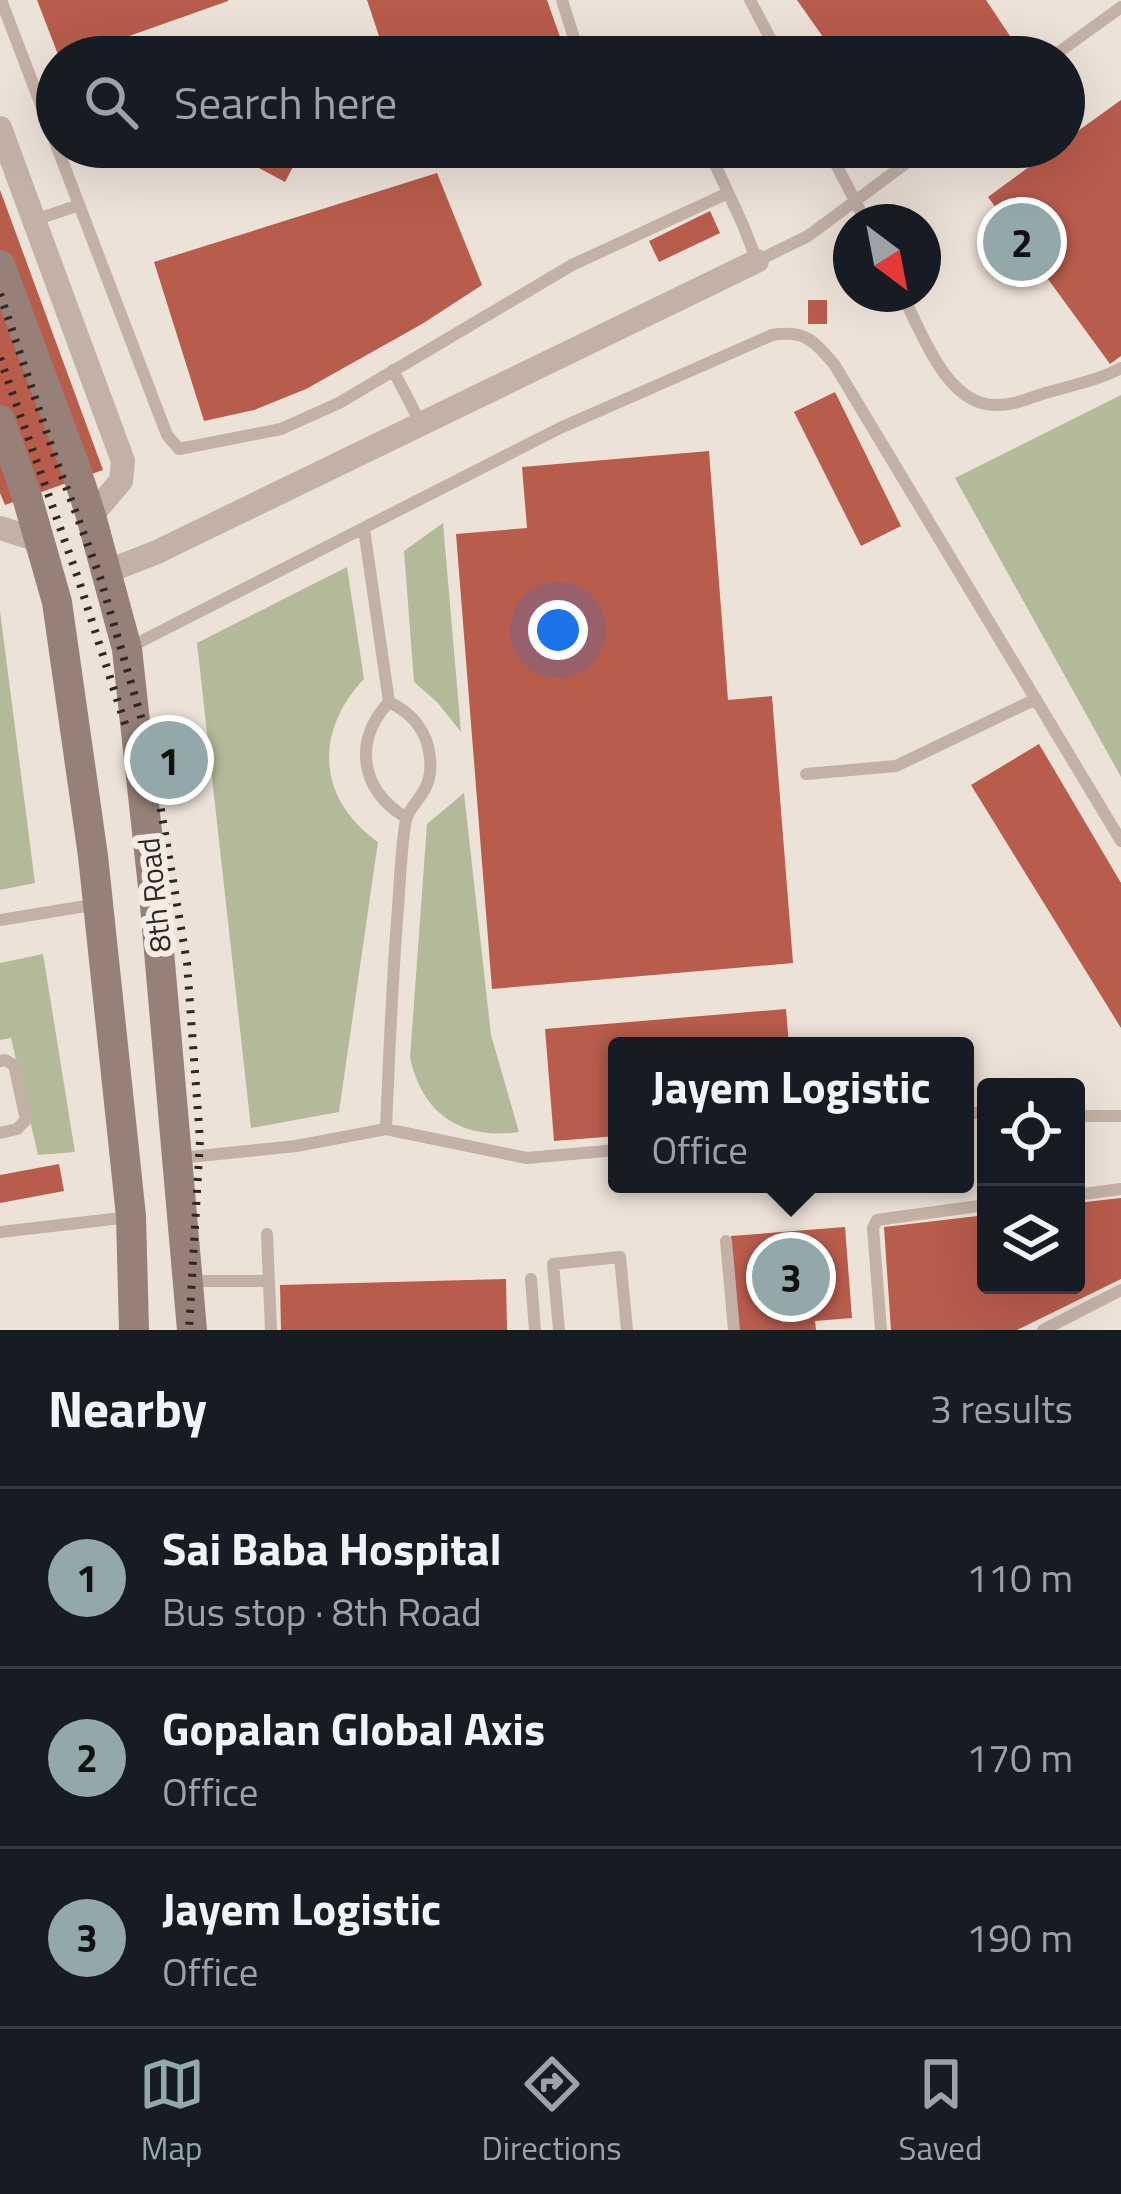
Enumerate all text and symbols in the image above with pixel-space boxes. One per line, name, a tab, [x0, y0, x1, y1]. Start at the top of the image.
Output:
search box	[36, 36, 1085, 168]
text: Search here	[174, 68, 397, 136]
icon: search	[78, 69, 144, 135]
pin: 2	[983, 197, 1061, 287]
north arrow	[833, 204, 941, 312]
your location	[528, 600, 588, 660]
pin: 1	[130, 715, 208, 805]
street label: 8th Road	[125, 835, 183, 955]
popup	[608, 1037, 974, 1193]
text: Jayem Logistic	[651, 1052, 931, 1120]
map controls	[977, 1078, 1085, 1294]
button: locate	[977, 1078, 1085, 1186]
text: Office	[651, 1120, 748, 1179]
button: layers	[977, 1186, 1085, 1294]
pin: 3	[752, 1232, 830, 1322]
text: Nearby	[48, 1369, 207, 1447]
text: 3 results	[930, 1379, 1073, 1438]
text: Sai Baba Hospital	[162, 1514, 502, 1582]
text: 1	[76, 1548, 98, 1607]
text: 110 m	[966, 1548, 1073, 1607]
text: Bus stop · 8th Road	[162, 1582, 482, 1641]
text: Gopalan Global Axis	[162, 1694, 545, 1762]
text: 2	[76, 1728, 98, 1787]
text: 170 m	[966, 1728, 1073, 1787]
text: Office	[162, 1762, 259, 1821]
text: Jayem Logistic	[162, 1874, 441, 1942]
text: 3	[76, 1908, 98, 1967]
text: 190 m	[966, 1908, 1073, 1967]
text: Office	[162, 1942, 259, 2001]
tab: Map	[139, 2051, 205, 2173]
tab: Directions	[482, 2051, 622, 2173]
tab: Saved	[899, 2051, 982, 2173]

